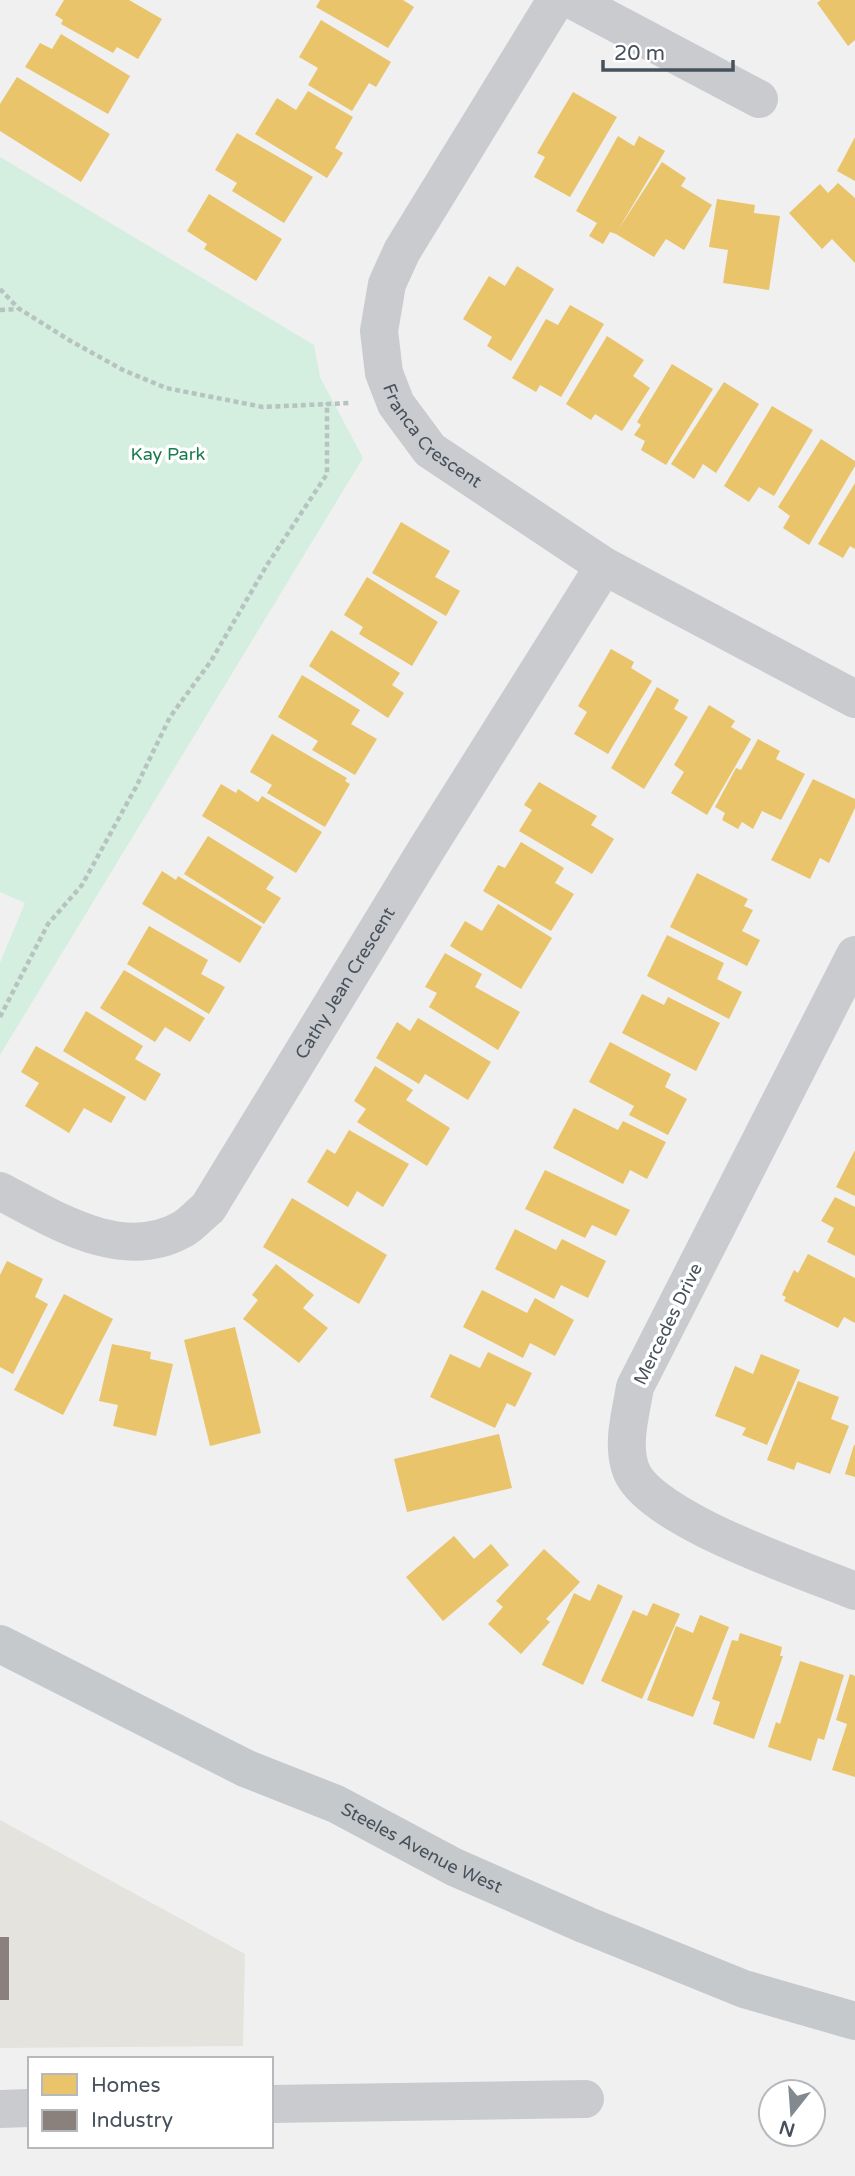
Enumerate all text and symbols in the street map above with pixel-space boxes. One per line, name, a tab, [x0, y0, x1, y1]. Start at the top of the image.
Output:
scale bar	[603, 28, 732, 72]
text: 20 m	[614, 41, 665, 66]
street label: Franca Crescent	[378, 380, 486, 492]
park label: Kay Park	[131, 443, 206, 465]
street label: Cathy Jean Crescent	[290, 903, 400, 1063]
street label: Mercedes Drive	[629, 1259, 707, 1389]
street label: Steeles Avenue West	[337, 1798, 506, 1898]
legend	[28, 2057, 273, 2148]
text: Homes	[91, 2073, 161, 2098]
north arrow	[757, 2078, 827, 2148]
text: Industry	[91, 2108, 173, 2133]
text: N	[777, 2116, 798, 2141]

